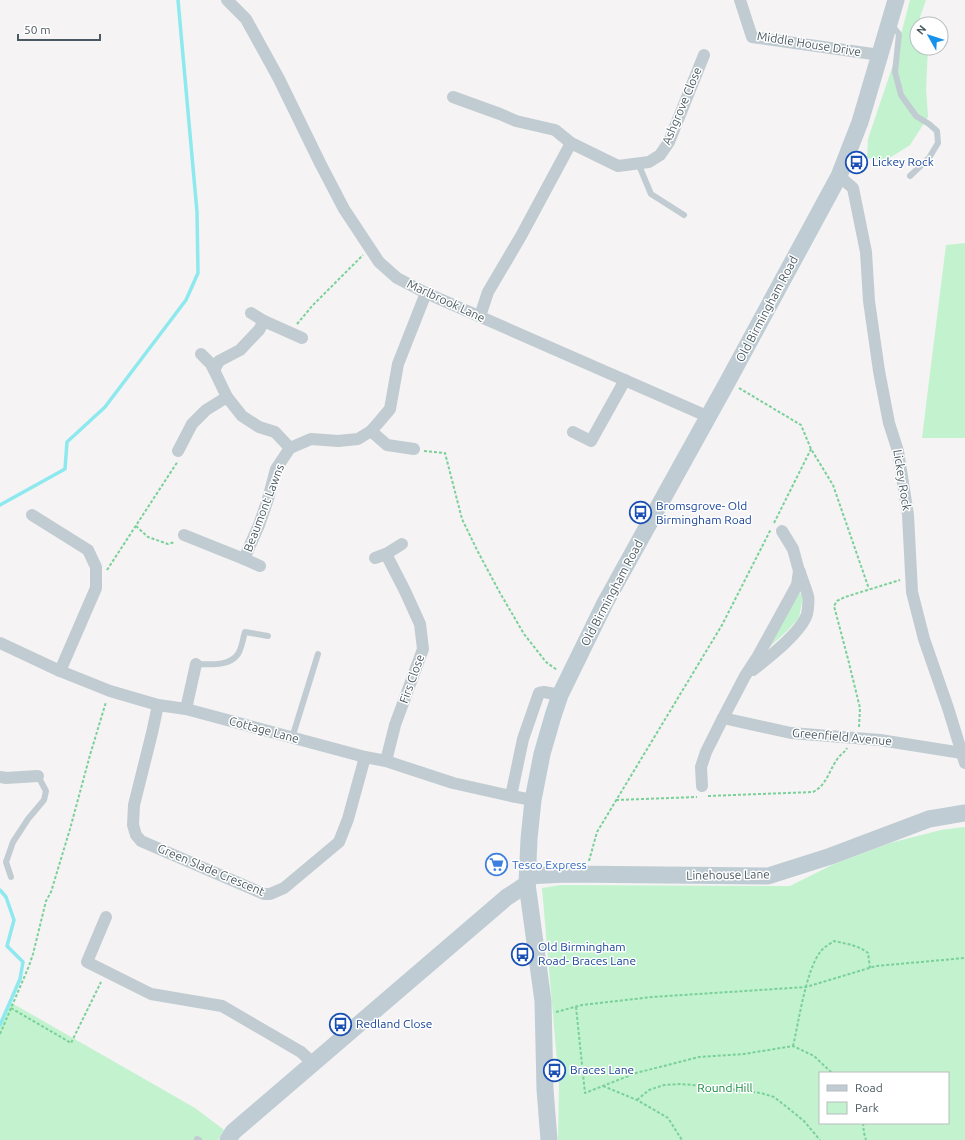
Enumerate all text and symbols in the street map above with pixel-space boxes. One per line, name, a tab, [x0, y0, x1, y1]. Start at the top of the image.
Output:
scale bar	[18, 16, 100, 42]
north arrow	[909, 16, 949, 56]
text: 50 m	[24, 23, 51, 36]
text: N	[914, 23, 928, 37]
street label: Middle House Drive	[756, 29, 862, 58]
street label: Ashgrove Close	[659, 65, 704, 147]
bus stop icon: Lickey Rock	[843, 149, 869, 175]
place label: Lickey Rock	[872, 155, 934, 168]
street label: Old Birmingham Road	[733, 254, 800, 364]
street label: Marlbrook Lane	[405, 277, 487, 324]
street label: Lickey Rock	[891, 448, 914, 511]
street label: Beaumont Lawns	[241, 462, 286, 553]
place label: Bromsgrove- Old Birmingham Road	[656, 499, 752, 526]
bus stop icon: Bromsgrove- Old Birmingham Road	[628, 500, 654, 526]
street label: Old Birmingham Road	[578, 538, 645, 648]
street label: Firs Close	[397, 653, 426, 705]
street label: Cottage Lane	[228, 714, 301, 745]
street label: Greenfield Avenue	[792, 726, 892, 747]
street label: Green Slade Crescent	[156, 841, 267, 898]
supermarket icon: Tesco Express	[484, 852, 510, 878]
place label: Tesco Express	[512, 858, 587, 871]
street label: Linehouse Lane	[686, 867, 770, 882]
place label: Old Birmingham Road- Braces Lane	[538, 940, 636, 967]
bus stop icon: Old Birmingham Road- Braces Lane	[510, 941, 536, 967]
bus stop icon: Redland Close	[327, 1011, 353, 1037]
place label: Redland Close	[356, 1017, 432, 1030]
bus stop icon: Braces Lane	[541, 1057, 567, 1083]
place label: Braces Lane	[570, 1063, 634, 1076]
legend	[819, 1072, 949, 1124]
park label: Round Hill	[697, 1081, 753, 1094]
text: Road	[855, 1081, 883, 1094]
text: Park	[855, 1101, 879, 1114]

